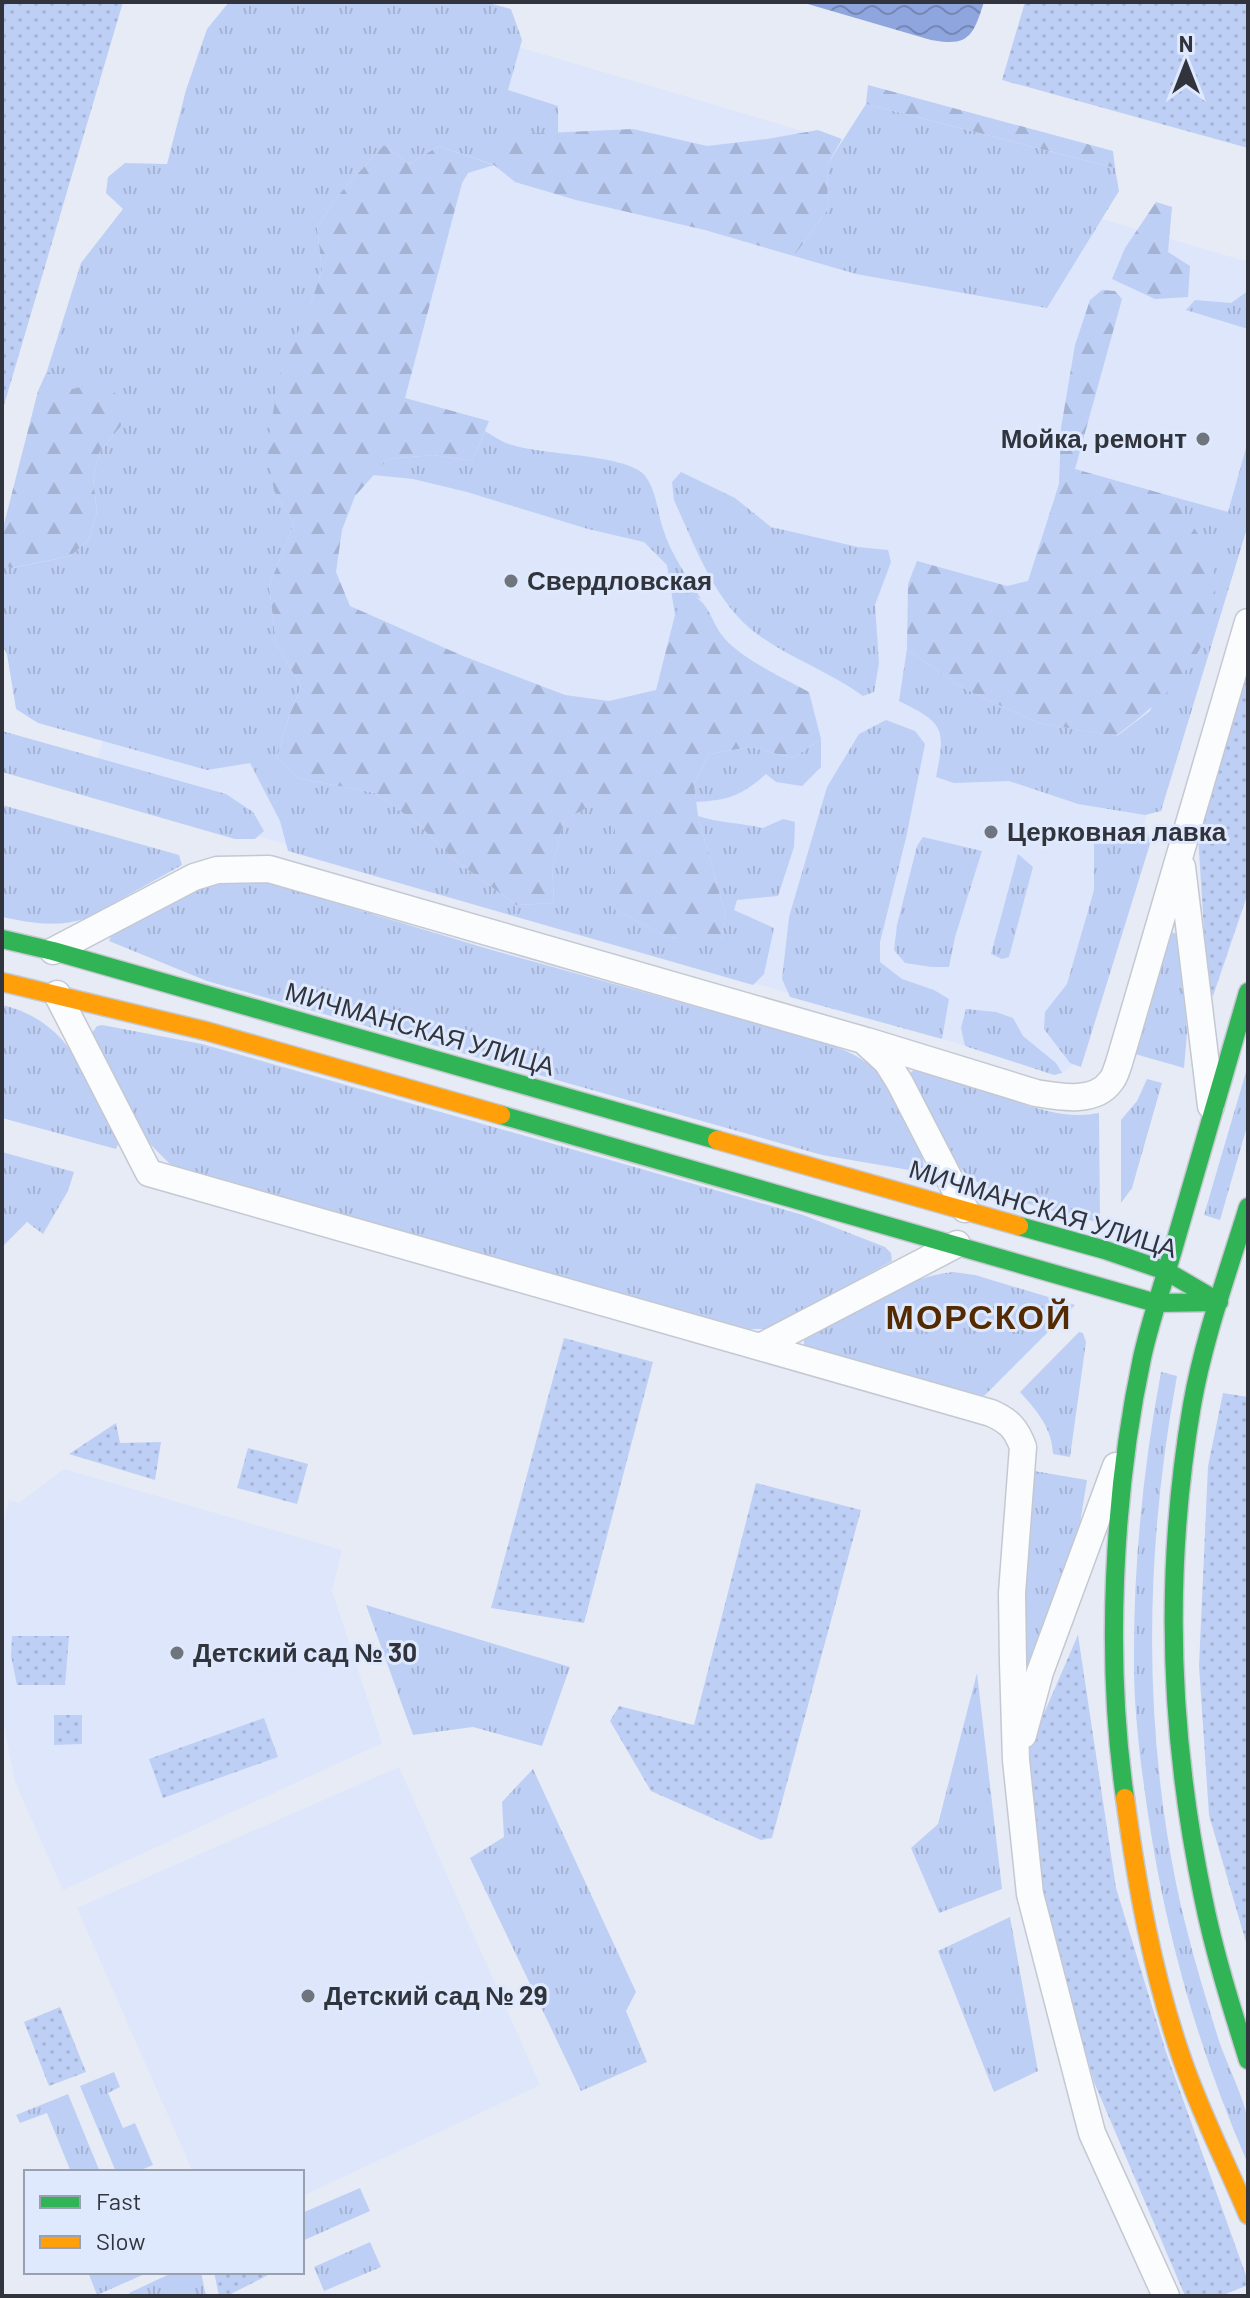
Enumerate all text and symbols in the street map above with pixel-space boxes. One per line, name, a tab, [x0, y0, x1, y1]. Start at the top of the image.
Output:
north arrow	[1146, 24, 1226, 104]
text: N	[1179, 30, 1193, 56]
place label: Мойка, ремонт	[1001, 422, 1187, 453]
marker: Мойка, ремонт	[1194, 430, 1212, 448]
place label: Свердловская	[527, 564, 712, 595]
marker: Свердловская	[502, 572, 520, 590]
place label: Церковная лавка	[1007, 815, 1227, 846]
marker: Церковная лавка	[982, 823, 1000, 841]
street label: МИЧМАНСКАЯ УЛИЦА	[282, 974, 559, 1081]
street label: МИЧМАНСКАЯ УЛИЦА	[906, 1152, 1182, 1263]
district label: МОРСКОЙ	[886, 1295, 1072, 1336]
place label: Детский сад № 30	[193, 1636, 417, 1667]
marker: Детский сад № 30	[168, 1644, 186, 1662]
place label: Детский сад № 29	[324, 1979, 547, 2010]
marker: Детский сад № 29	[299, 1987, 317, 2005]
legend	[24, 2170, 304, 2274]
text: Fast	[96, 2186, 141, 2215]
text: Slow	[96, 2226, 145, 2255]

